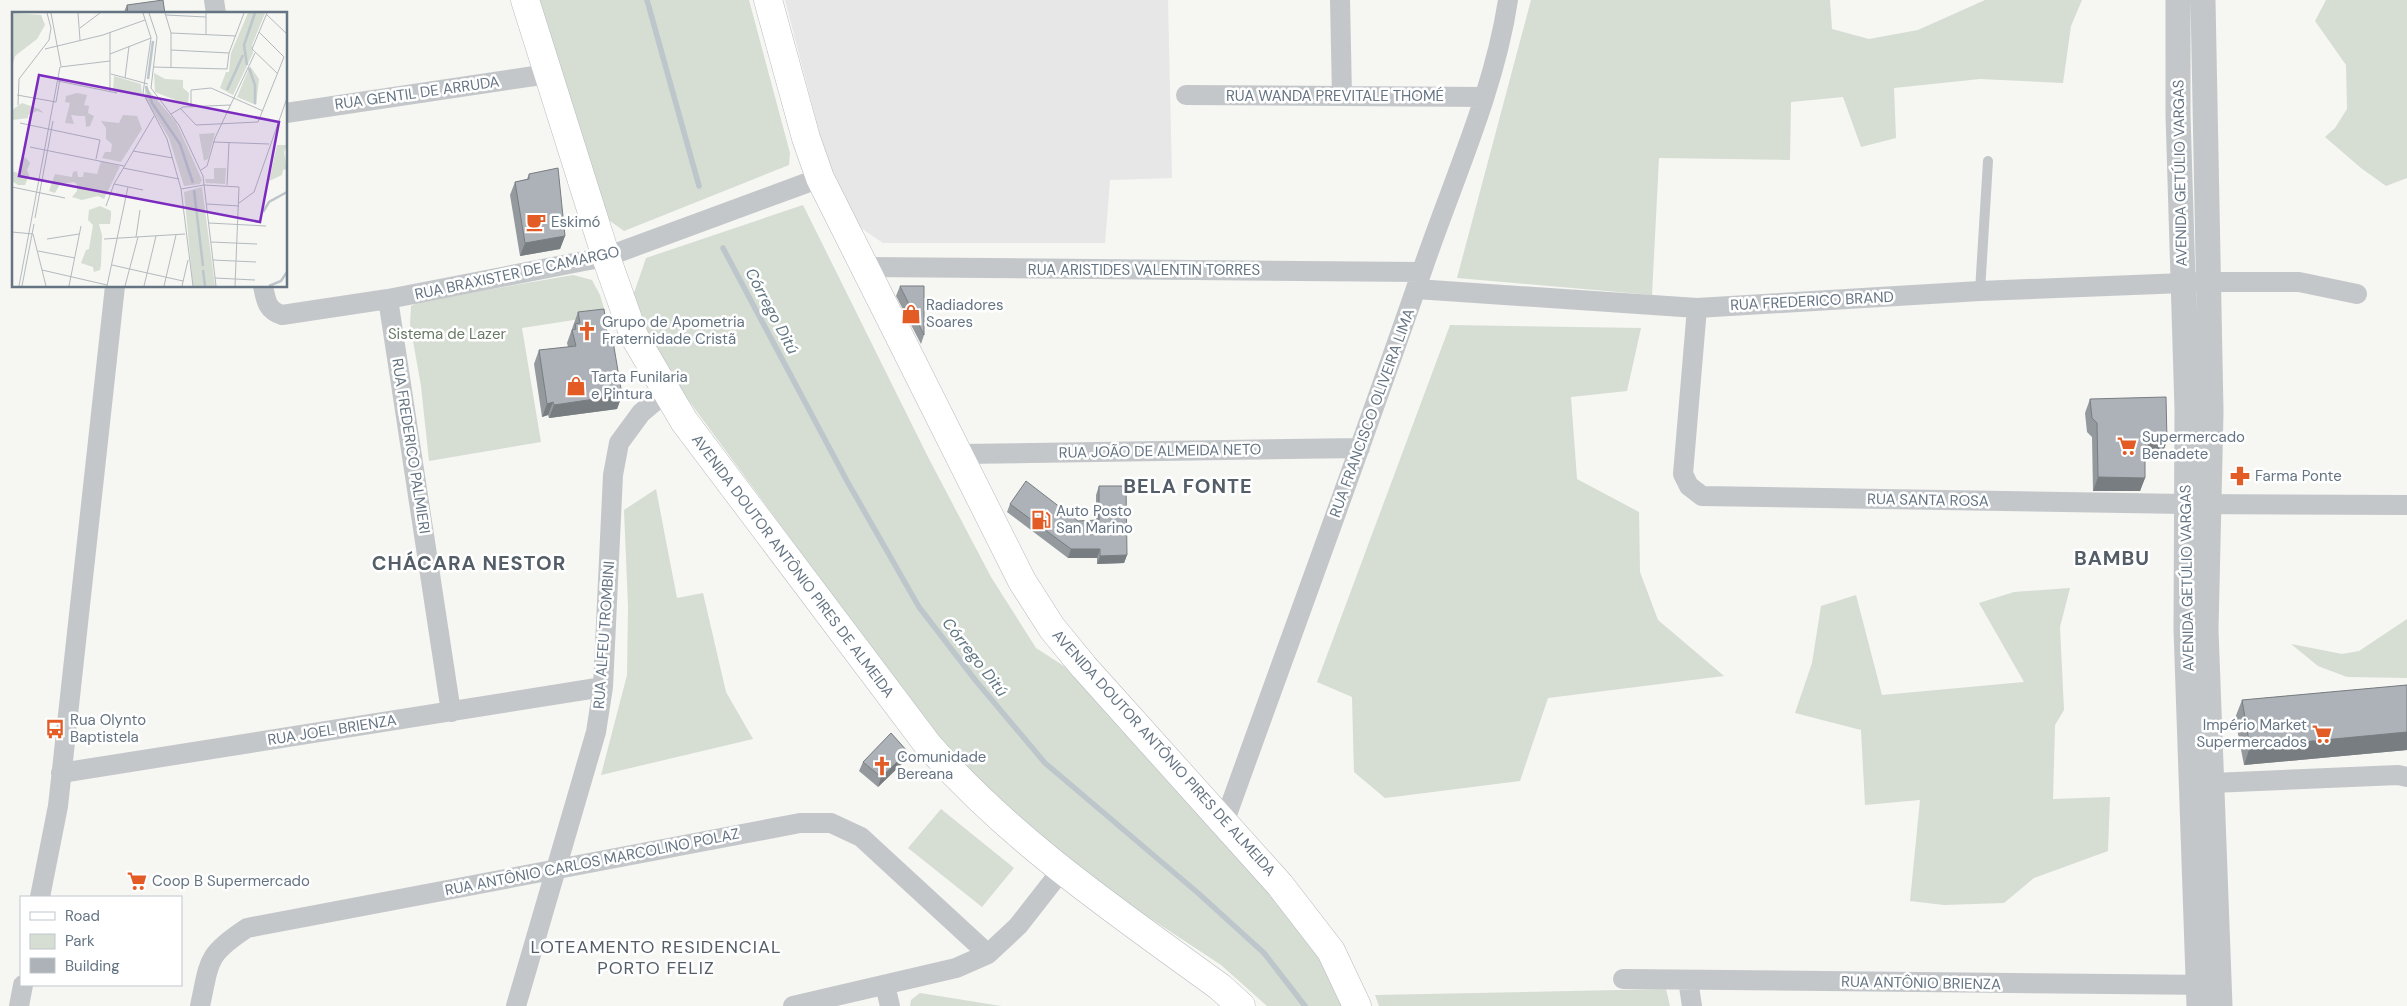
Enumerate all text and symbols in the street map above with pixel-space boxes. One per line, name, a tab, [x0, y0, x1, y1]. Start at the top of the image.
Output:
inset map	[12, 12, 288, 288]
street label: RUA GENTIL DE ARRUDA	[333, 72, 501, 114]
street label: AVENIDA GETÚLIO VARGAS	[2168, 79, 2192, 267]
street label: RUA WANDA PREVITALE THOMÉ	[1226, 86, 1444, 106]
cafe icon: Eskimó	[525, 211, 547, 233]
place label: Eskimó	[551, 212, 601, 232]
street label: RUA BRAXISTER DE CAMARGO	[413, 242, 621, 304]
street label: RUA ARISTIDES VALENTIN TORRES	[1028, 260, 1261, 280]
water label: Córrego Ditú	[741, 264, 803, 358]
street label: RUA FREDERICO BRAND	[1730, 287, 1894, 315]
place label: Radiadores Soares	[926, 295, 1004, 332]
shop icon: Radiadores Soares	[900, 303, 922, 325]
street label: RUA FRANCISCO OLIVEIRA LIMA	[1325, 306, 1419, 520]
place label: Grupo de Apometria Fraternidade Cristã	[602, 312, 745, 349]
church icon: Grupo de Apometria Fraternidade Cristã	[576, 320, 598, 342]
park label: Sistema de Lazer	[388, 324, 507, 344]
street label: RUA FREDERICO PALMIERI	[387, 357, 435, 535]
place label: Tarta Funilaria e Pintura	[591, 367, 688, 404]
shop icon: Tarta Funilaria e Pintura	[565, 375, 587, 397]
place label: Supermercado Benadete	[2142, 427, 2245, 464]
street label: AVENIDA DOUTOR ANTÔNIO PIRES DE ALMEIDA	[687, 430, 899, 702]
supermarket icon: Supermercado Benadete	[2116, 435, 2138, 457]
street label: RUA JOÃO DE ALMEIDA NETO	[1059, 439, 1261, 463]
pharmacy icon: Farma Ponte	[2229, 465, 2251, 487]
place label: Farma Ponte	[2255, 466, 2342, 486]
district label: BELA FONTE	[1123, 473, 1253, 499]
street label: AVENIDA GETÚLIO VARGAS	[2175, 484, 2199, 672]
street label: RUA SANTA ROSA	[1867, 489, 1989, 511]
place label: Auto Posto San Marino	[1056, 501, 1133, 538]
fuel station icon: Auto Posto San Marino	[1030, 509, 1052, 531]
district label: BAMBU	[2074, 545, 2150, 571]
district label: CHÁCARA NESTOR	[372, 550, 566, 576]
street label: RUA ALFEU TROMBINI	[589, 560, 619, 710]
water label: Córrego Ditú	[938, 613, 1012, 701]
street label: AVENIDA DOUTOR ANTÔNIO PIRES DE ALMEIDA	[1048, 626, 1280, 880]
place label: Rua Olynto Baptistela	[70, 710, 146, 747]
street label: RUA JOEL BRIENZA	[266, 710, 398, 750]
place label: Império Market Supermercados	[2197, 715, 2307, 752]
bus stop icon: Rua Olynto Baptistela	[44, 718, 66, 740]
supermarket icon: Império Market Supermercados	[2311, 723, 2333, 745]
place label: Comunidade Bereana	[897, 747, 986, 784]
church icon: Comunidade Bereana	[871, 755, 893, 777]
street label: RUA ANTÔNIO CARLOS MARCOLINO POLAZ	[443, 824, 741, 900]
supermarket icon: Coop B Supermercado	[126, 870, 148, 892]
place label: Coop B Supermercado	[152, 871, 310, 891]
legend	[20, 896, 182, 986]
text: Road	[65, 906, 100, 926]
text: Park	[65, 931, 95, 951]
district label: LOTEAMENTO RESIDENCIAL PORTO FELIZ	[531, 935, 781, 980]
text: Building	[65, 956, 120, 976]
street label: RUA ANTÔNIO BRIENZA	[1841, 972, 2001, 994]

